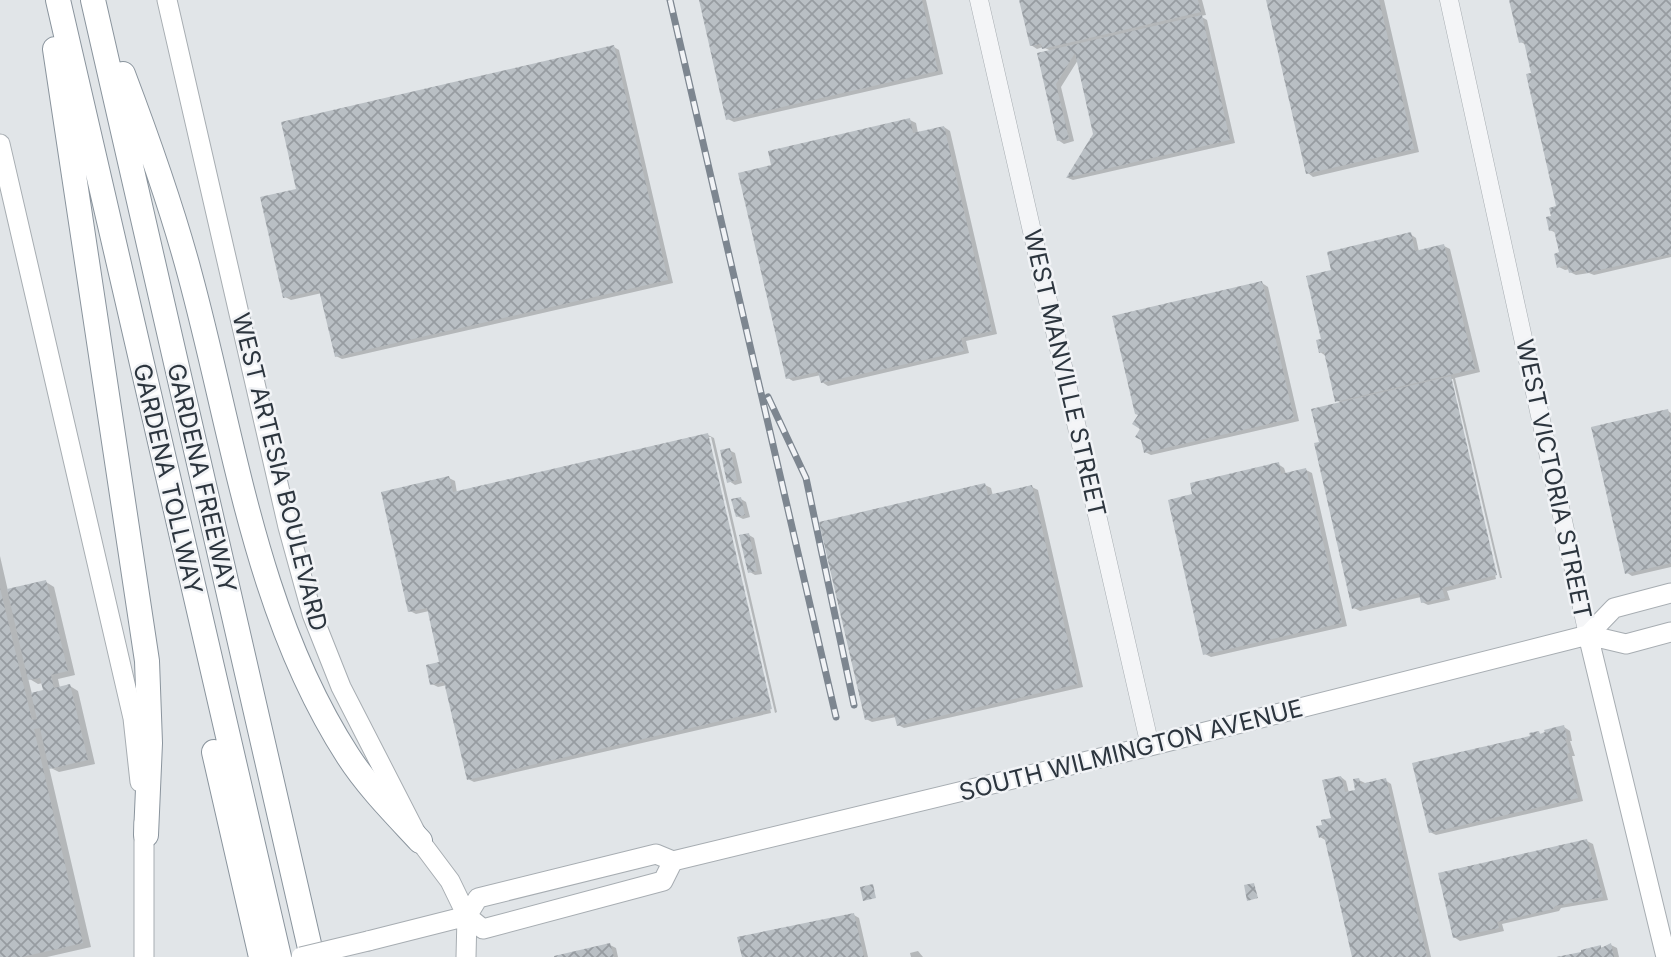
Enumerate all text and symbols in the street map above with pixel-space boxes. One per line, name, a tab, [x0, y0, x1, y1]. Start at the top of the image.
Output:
street label: WEST MANVILLE STREET	[1018, 226, 1112, 520]
street label: WEST ARTESIA BOULEVARD	[226, 310, 334, 634]
street label: WEST VICTORIA STREET	[1510, 336, 1598, 622]
street label: GARDENA TOLLWAY	[127, 361, 209, 597]
street label: GARDENA FREEWAY	[162, 361, 242, 595]
street label: SOUTH WILMINGTON AVENUE	[956, 693, 1306, 807]

